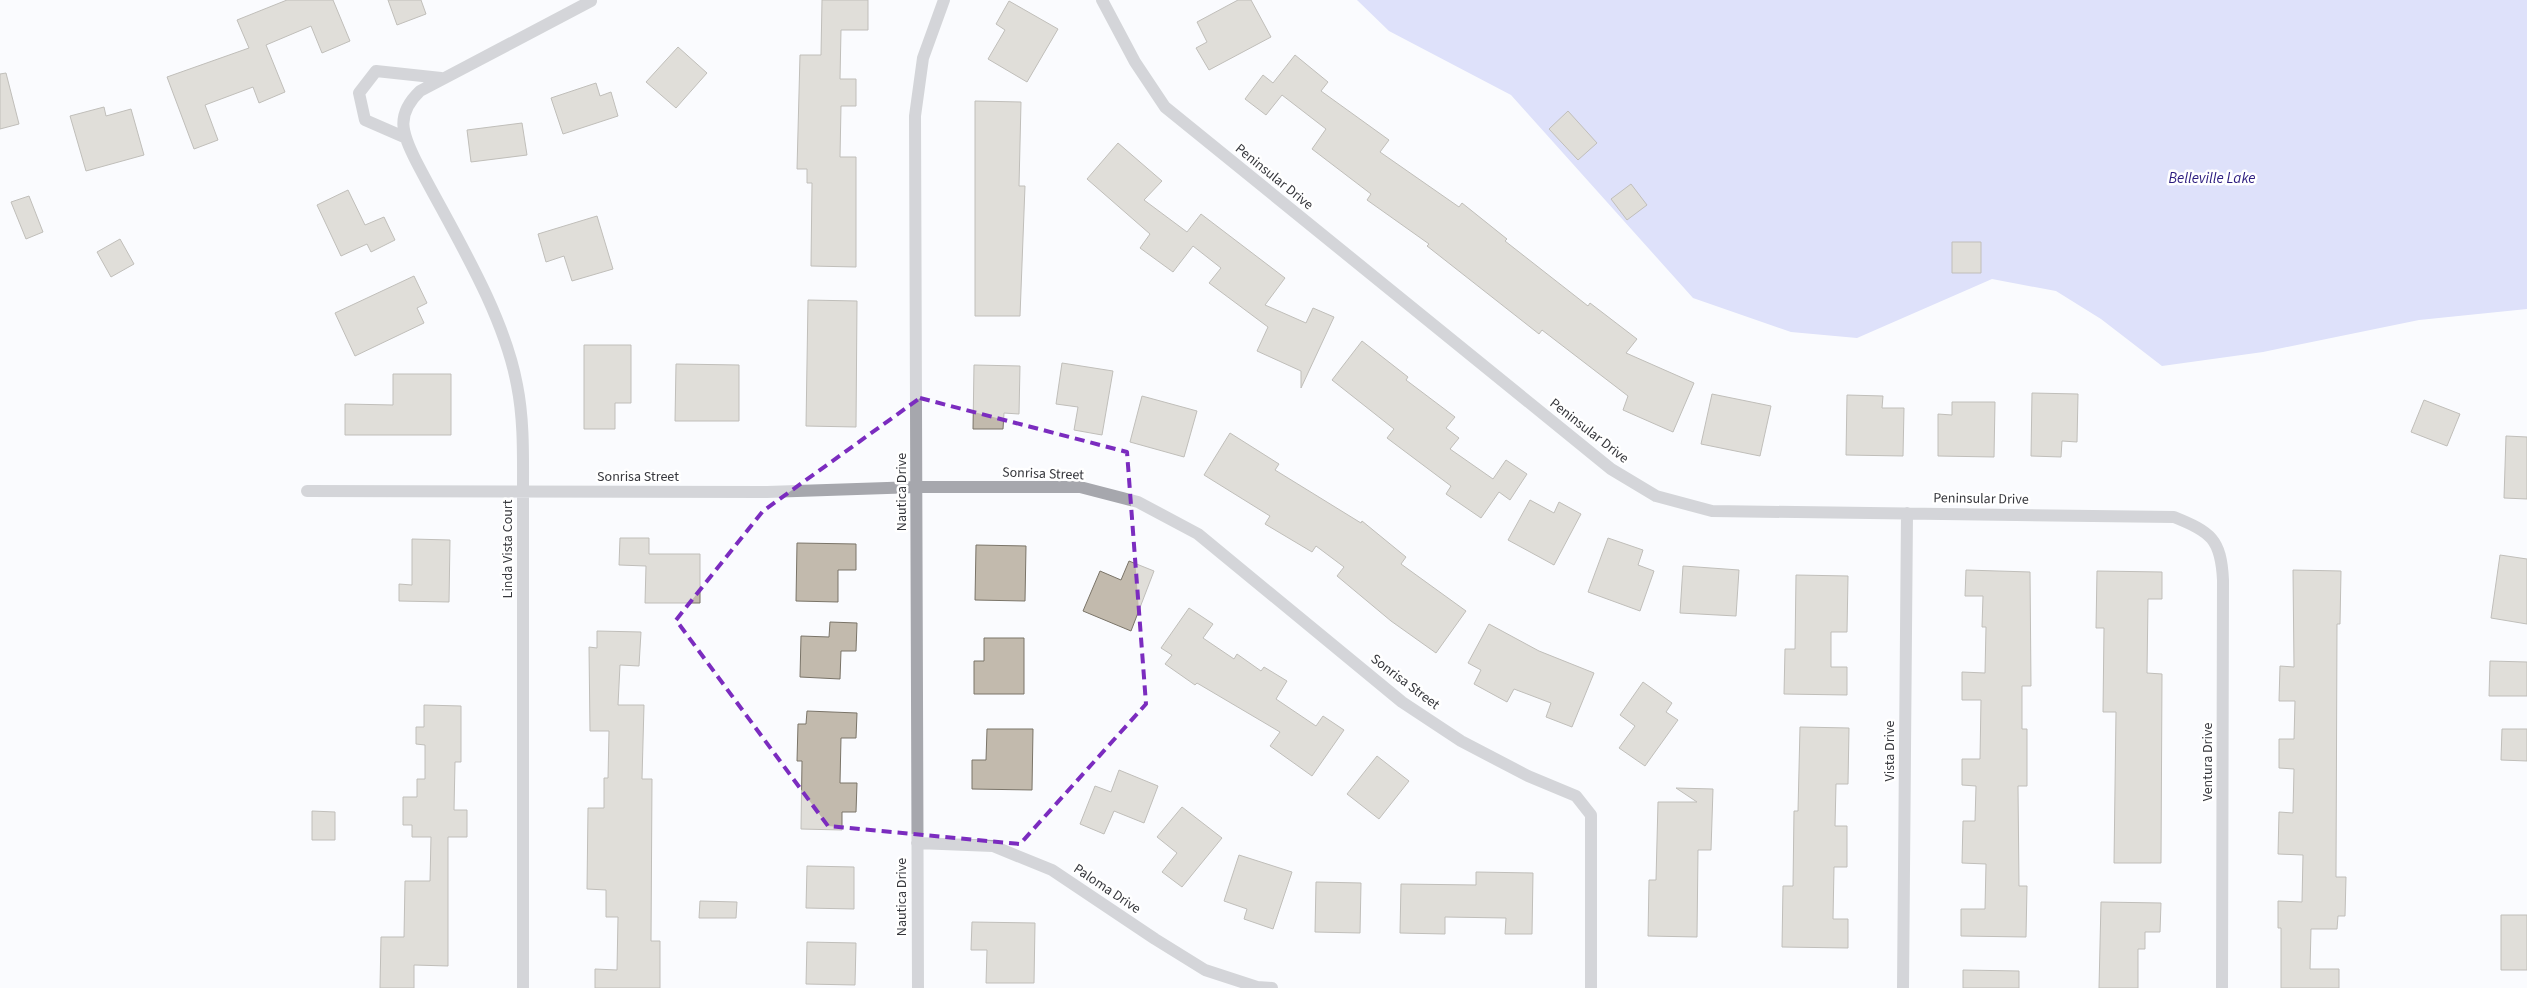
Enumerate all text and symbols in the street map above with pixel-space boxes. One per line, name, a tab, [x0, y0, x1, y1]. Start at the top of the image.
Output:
street label: Peninsular Drive	[1231, 139, 1317, 215]
water label: Belleville Lake	[2169, 168, 2255, 189]
street label: Peninsular Drive	[1545, 394, 1633, 468]
street label: Nautica Drive	[892, 453, 912, 531]
street label: Sonrisa Street	[1002, 463, 1084, 485]
street label: Sonrisa Street	[597, 467, 679, 487]
street label: Peninsular Drive	[1933, 488, 2029, 510]
street label: Linda Vista Court	[498, 499, 518, 598]
street label: Sonrisa Street	[1366, 649, 1444, 715]
street label: Vista Drive	[1880, 721, 1900, 781]
street label: Ventura Drive	[2198, 723, 2218, 801]
street label: Nautica Drive	[892, 858, 912, 936]
street label: Paloma Drive	[1069, 859, 1145, 919]

